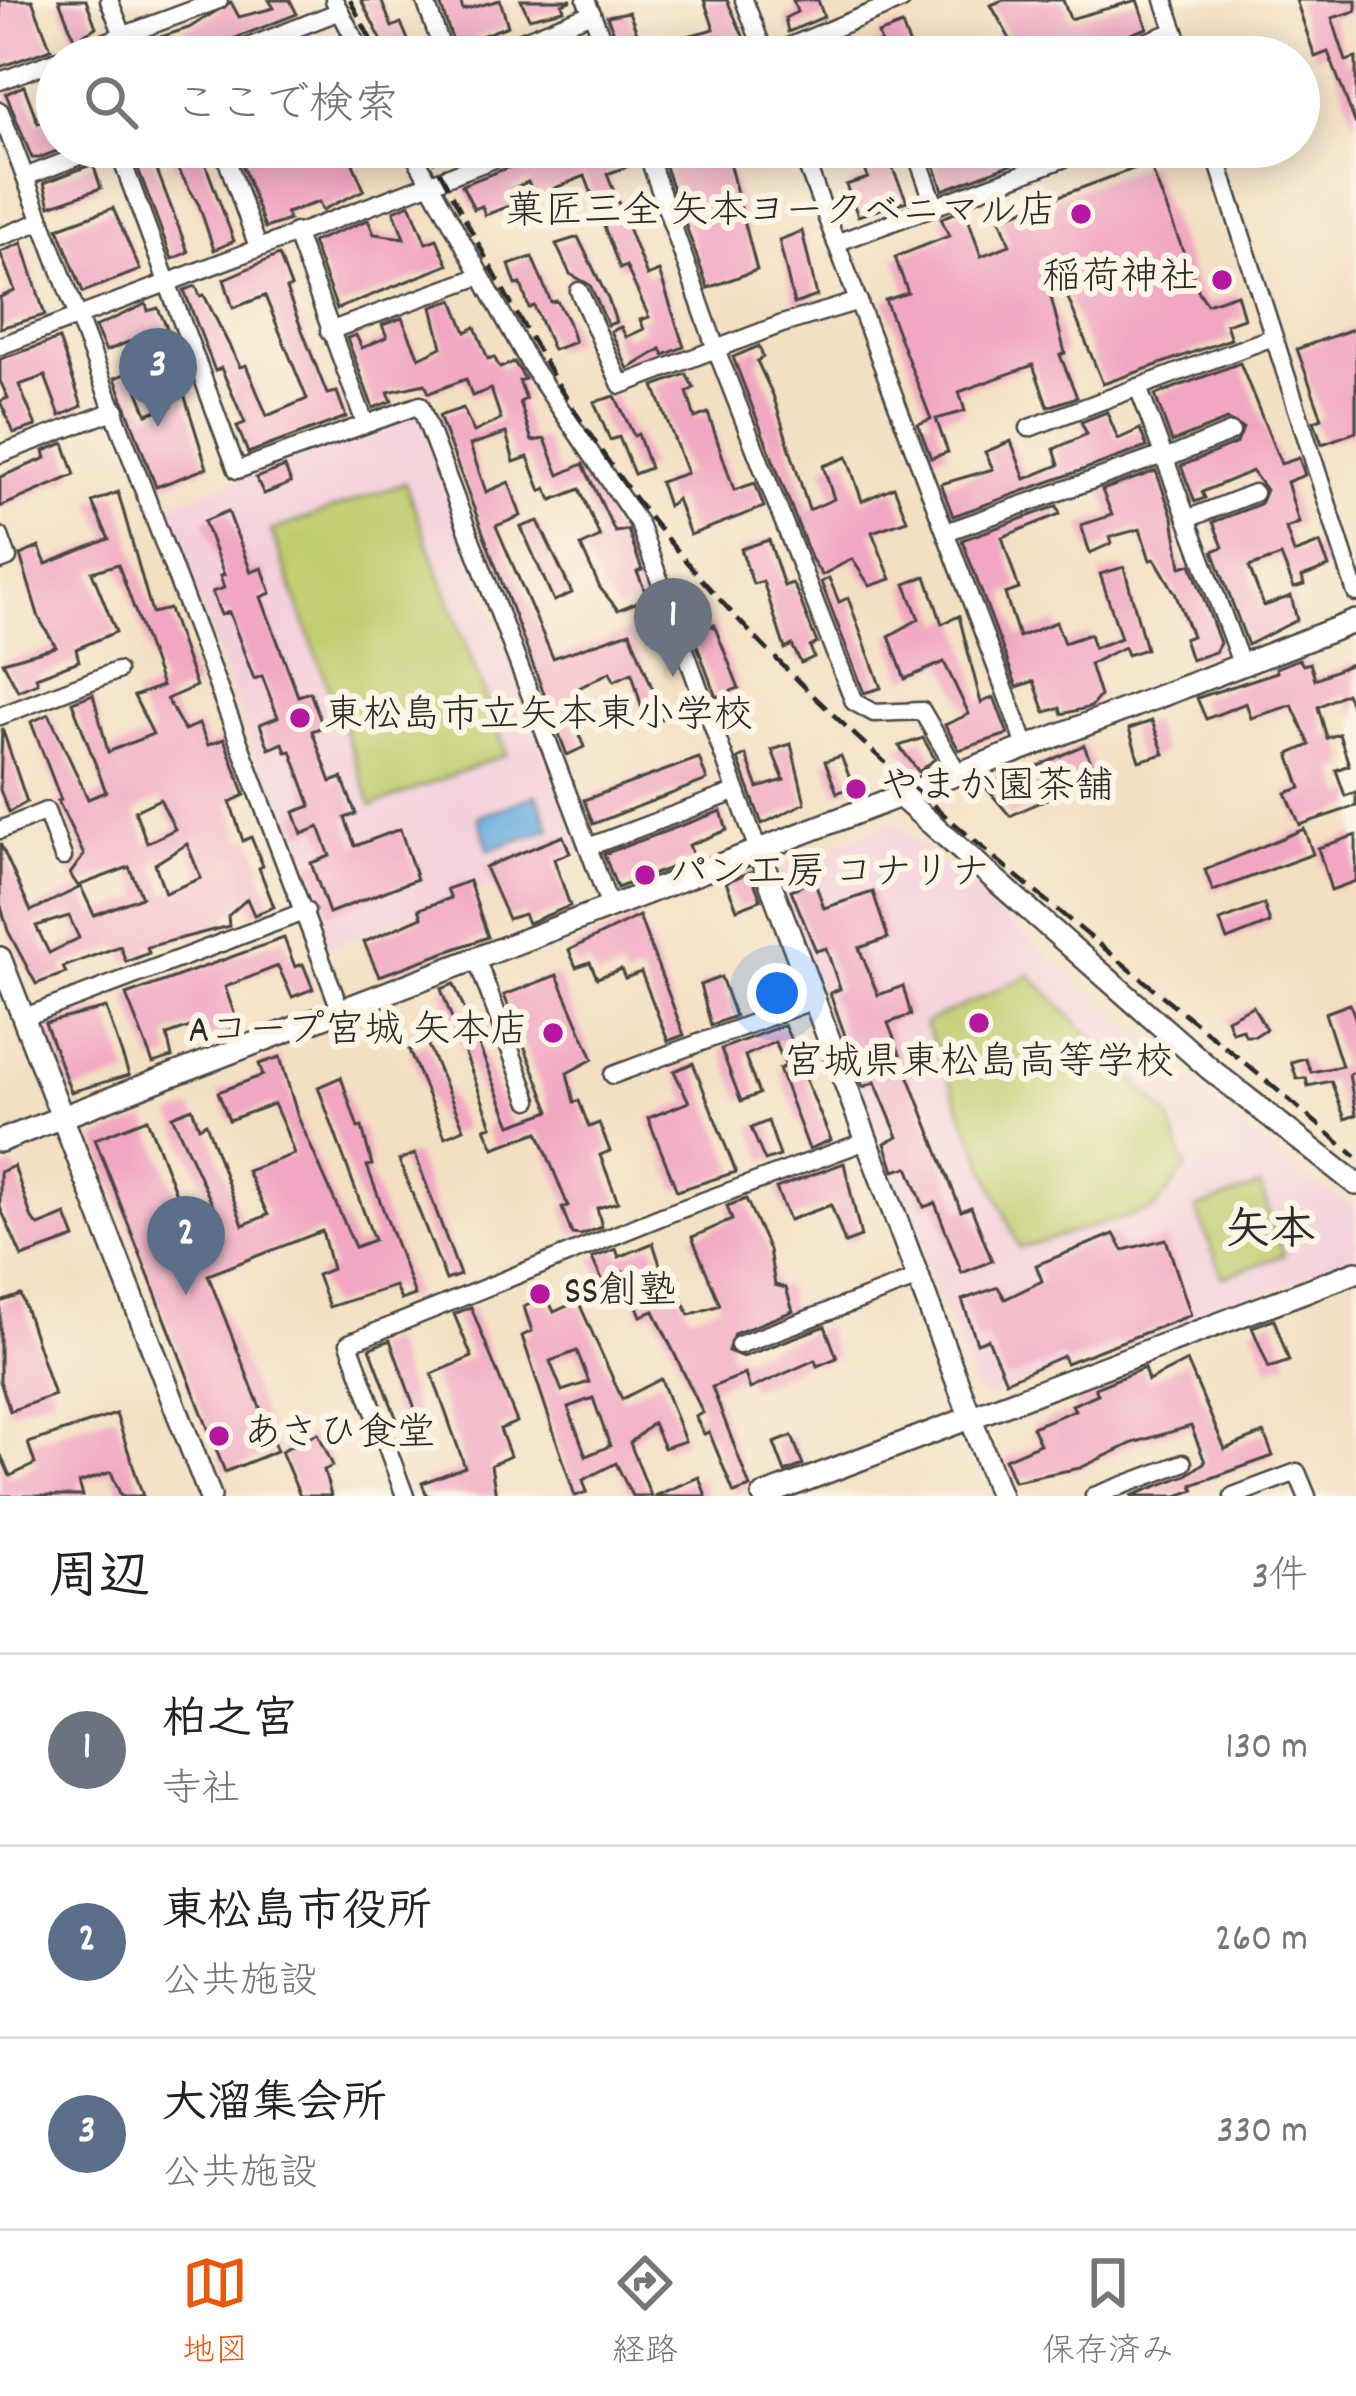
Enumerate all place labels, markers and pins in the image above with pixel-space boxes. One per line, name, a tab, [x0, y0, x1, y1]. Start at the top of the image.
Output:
place label: 菓匠三全 矢本ヨークベニマル店	[505, 187, 1057, 242]
marker: 菓匠三全 矢本ヨークベニマル店	[1068, 201, 1094, 227]
place label: 稲荷神社	[1042, 253, 1198, 308]
marker: 稲荷神社	[1209, 267, 1235, 293]
pin: 3	[119, 328, 197, 427]
pin: 1	[634, 578, 712, 677]
place label: 東松島市立矢本東小学校	[324, 691, 753, 746]
marker: 東松島市立矢本東小学校	[287, 705, 313, 731]
place label: やまか園茶舗	[880, 762, 1114, 817]
marker: やまか園茶舗	[843, 776, 869, 802]
place label: パン工房 コナリナ	[669, 848, 990, 903]
marker: パン工房 コナリナ	[632, 862, 658, 888]
place label: Aコープ宮城 矢本店	[188, 1006, 529, 1061]
marker: 宮城県東松島高等学校	[966, 1010, 992, 1036]
marker: Aコープ宮城 矢本店	[540, 1020, 566, 1046]
place label: 宮城県東松島高等学校	[784, 1038, 1174, 1093]
pin: 2	[147, 1196, 225, 1295]
place label: SS創塾	[564, 1267, 676, 1322]
marker: SS創塾	[527, 1281, 553, 1307]
place label: あさひ食堂	[243, 1409, 436, 1464]
marker: あさひ食堂	[206, 1423, 232, 1449]

